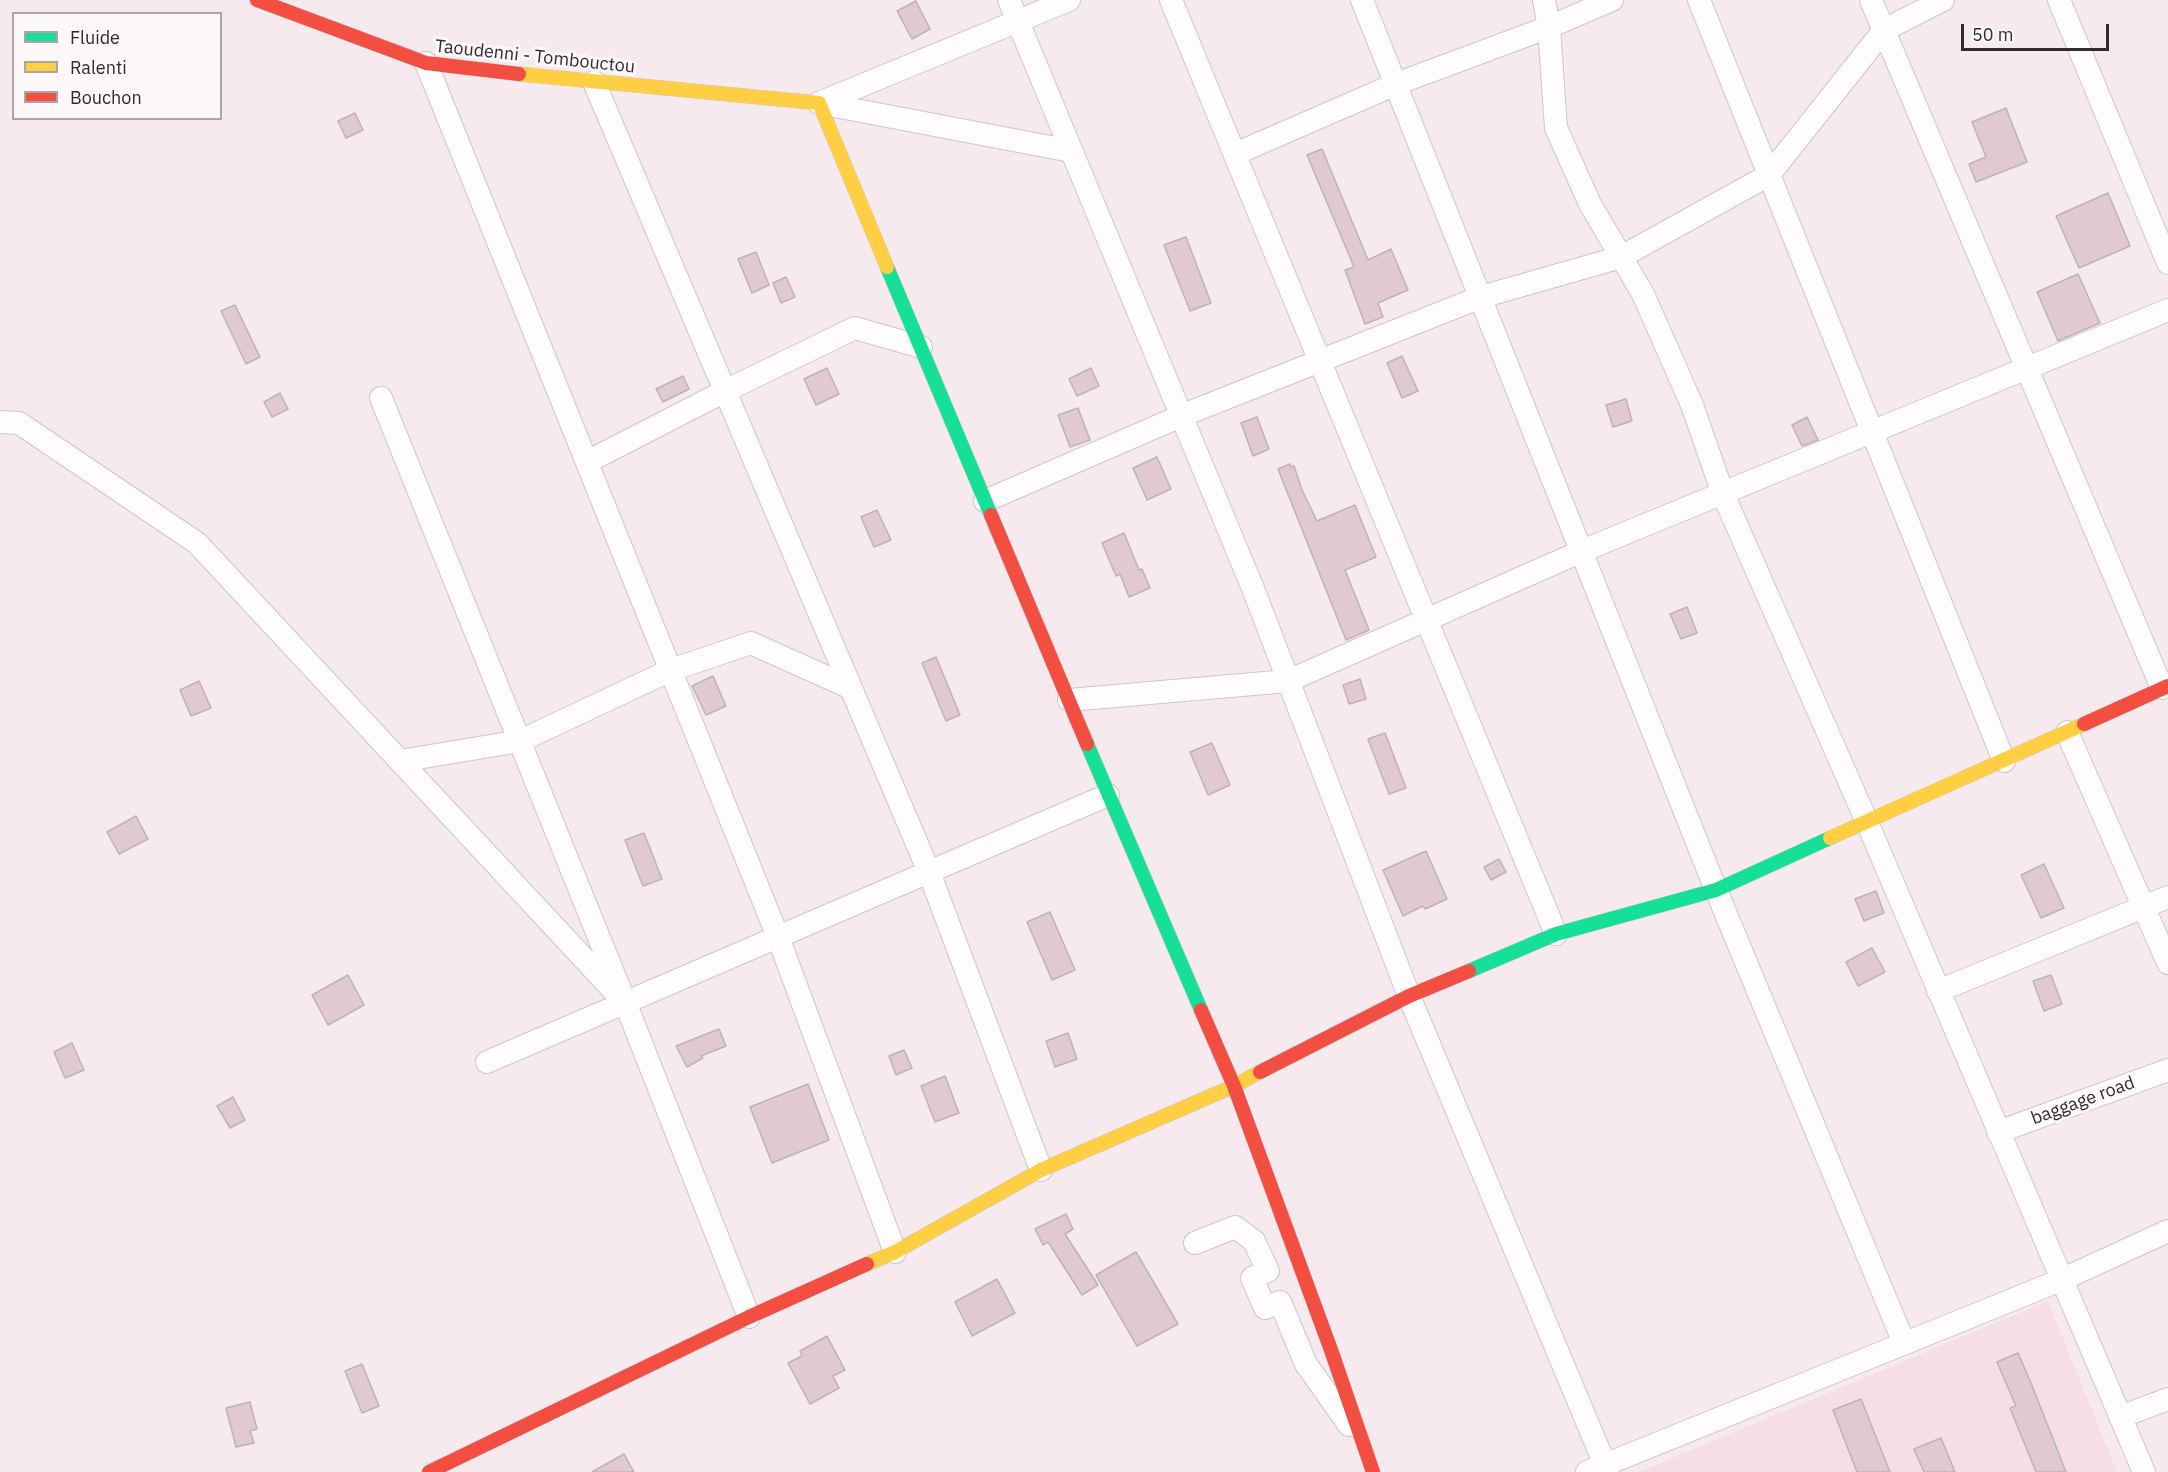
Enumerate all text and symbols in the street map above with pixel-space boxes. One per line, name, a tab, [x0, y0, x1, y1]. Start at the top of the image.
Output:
legend	[12, 12, 222, 120]
scale bar	[1964, 12, 2112, 50]
text: 50 m	[1972, 23, 2014, 46]
text: Fluide	[70, 26, 120, 49]
street label: Taoudenni - Tombouctou	[434, 36, 636, 78]
text: Ralenti	[70, 56, 127, 79]
text: Bouchon	[70, 86, 142, 109]
street label: baggage road	[2028, 1072, 2138, 1130]

